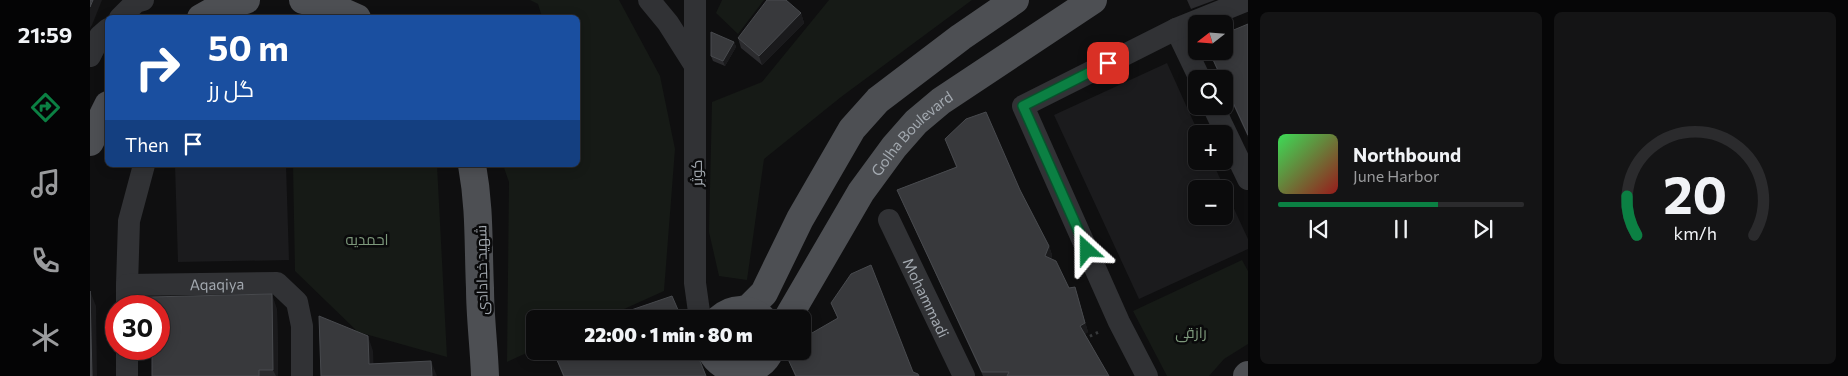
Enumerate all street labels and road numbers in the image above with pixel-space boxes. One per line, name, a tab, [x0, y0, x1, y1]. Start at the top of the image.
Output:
street label: Golha Boulevard	[867, 87, 956, 179]
street label: کوثر	[687, 160, 706, 187]
street label: شهید خدادادی	[471, 225, 493, 315]
street label: Mohammadi	[899, 255, 953, 340]
street label: Aqaqiya	[189, 274, 245, 293]

